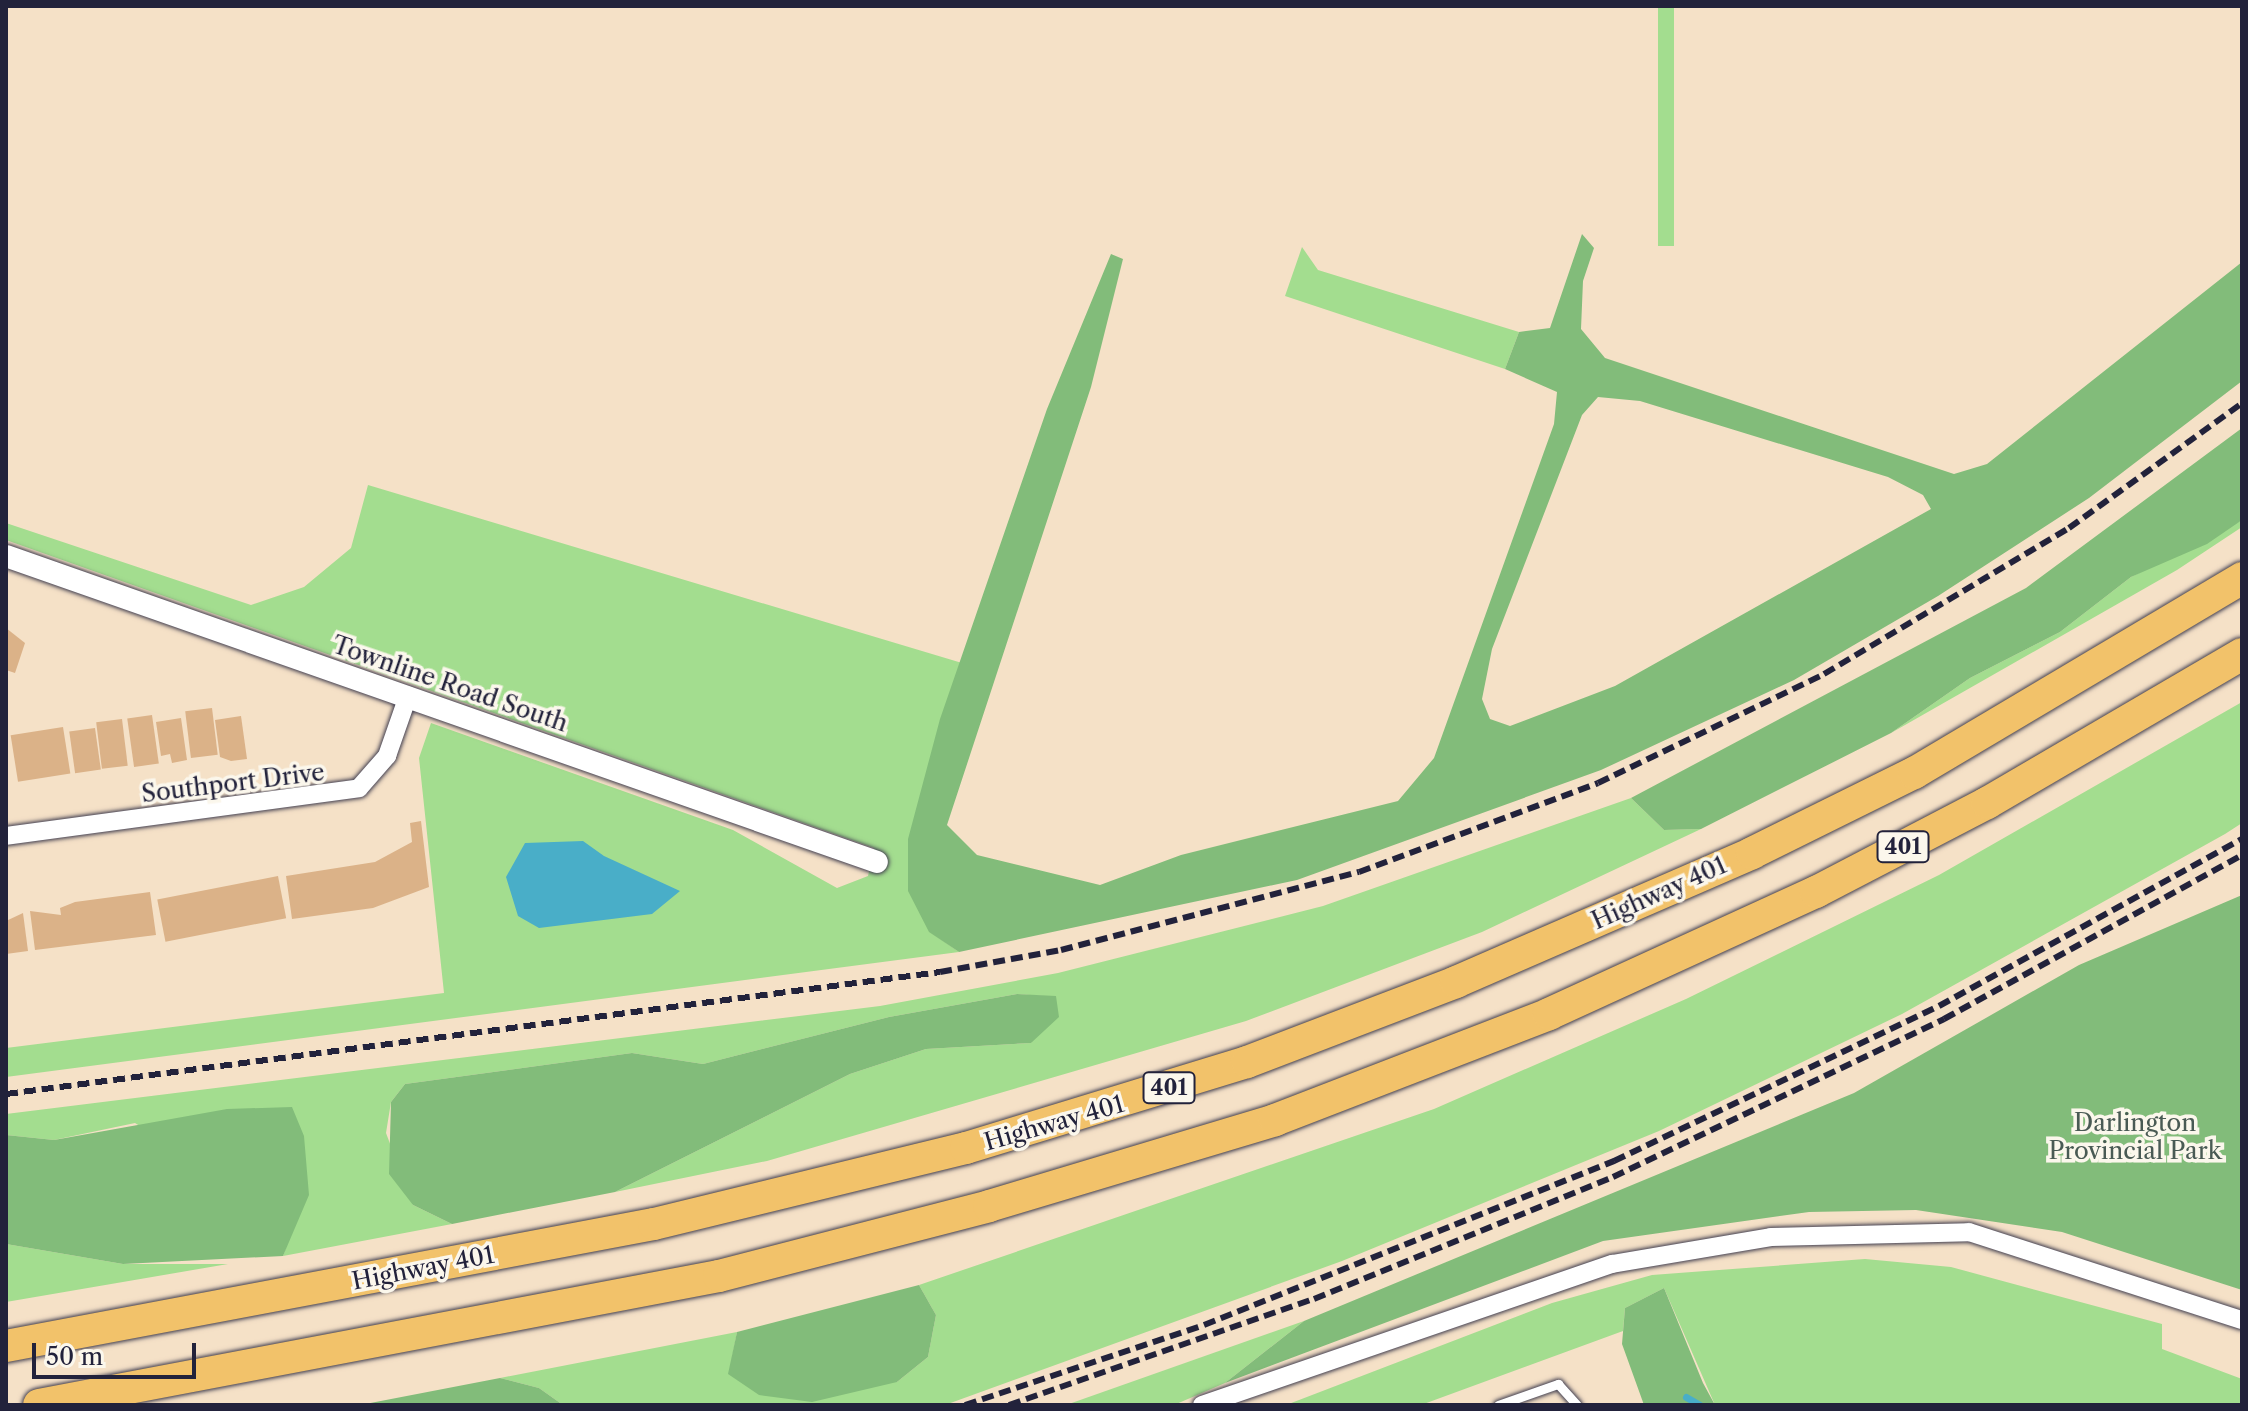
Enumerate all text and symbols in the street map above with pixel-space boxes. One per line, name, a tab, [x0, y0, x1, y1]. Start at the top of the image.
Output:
street label: Townline Road South	[329, 630, 571, 738]
street label: Southport Drive	[140, 757, 326, 809]
road number: 401	[1875, 829, 1931, 865]
street label: Highway 401	[1587, 850, 1731, 936]
road number: 401	[1141, 1070, 1197, 1106]
street label: Highway 401	[980, 1089, 1128, 1157]
park label: Darlington Provincial Park	[2048, 1109, 2222, 1165]
street label: Highway 401	[349, 1240, 497, 1296]
scale bar	[36, 1327, 200, 1377]
text: 50 m	[46, 1342, 103, 1371]

